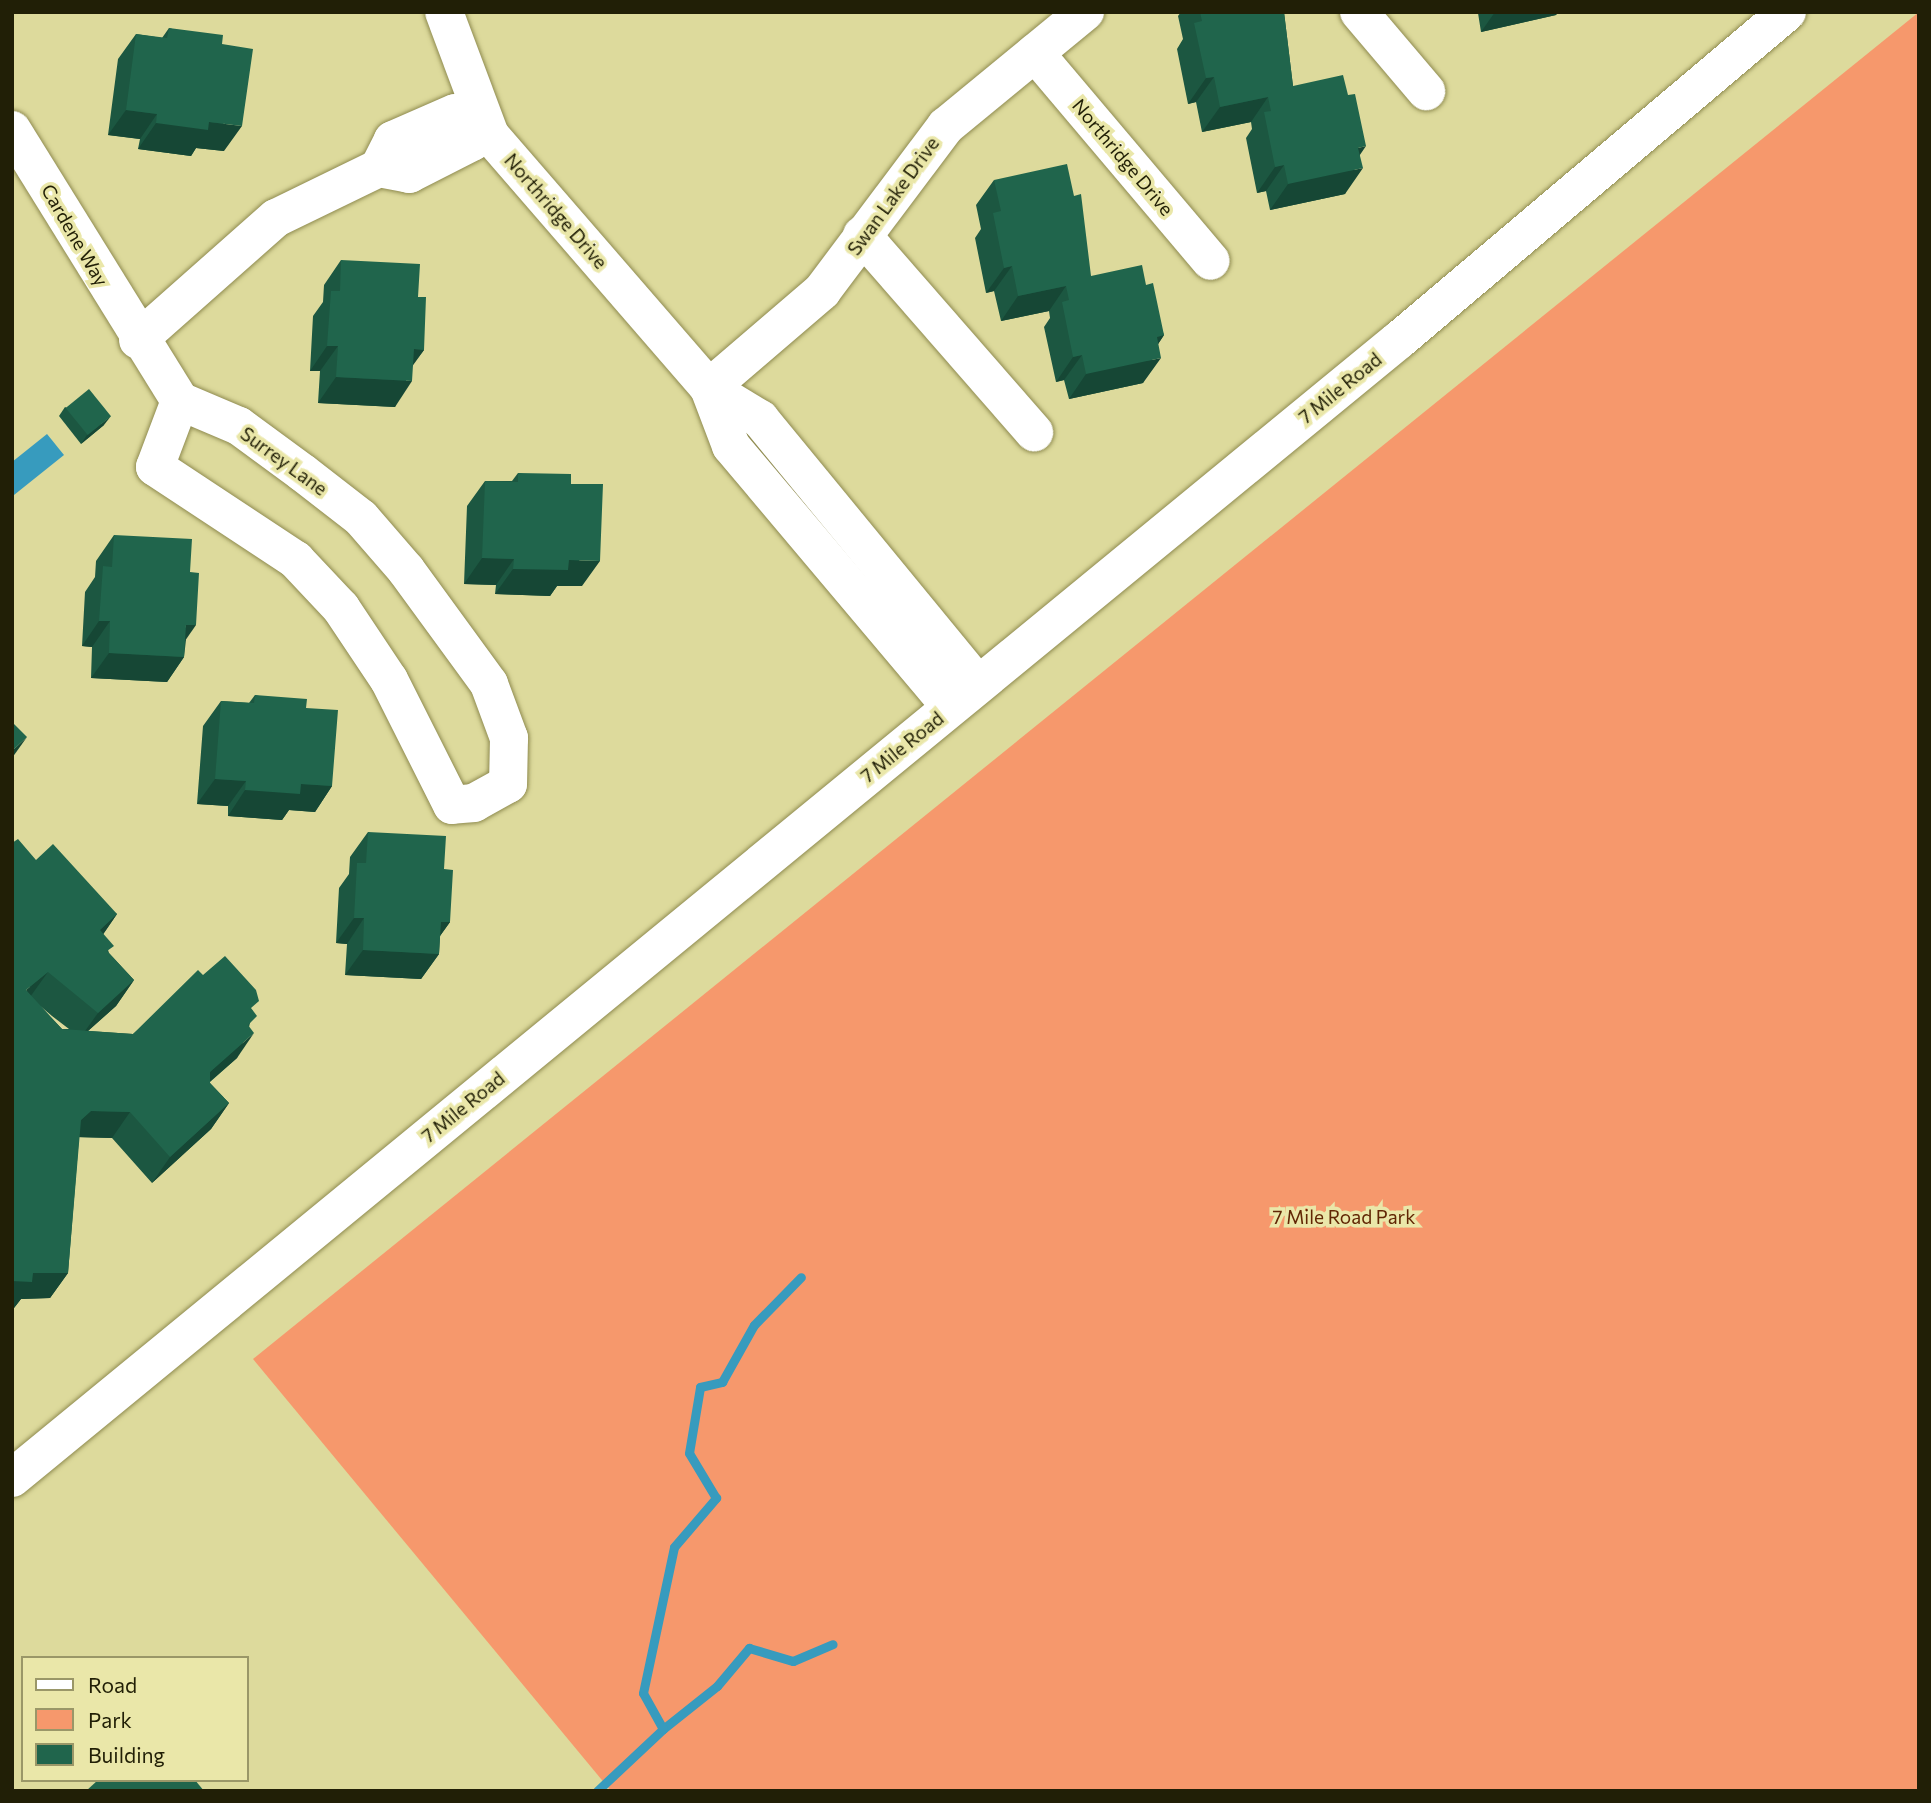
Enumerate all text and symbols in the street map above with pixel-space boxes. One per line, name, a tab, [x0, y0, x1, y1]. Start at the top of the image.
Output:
street label: Northridge Drive	[1068, 94, 1178, 220]
street label: Swan Lake Drive	[843, 132, 943, 260]
street label: Northridge Drive	[500, 149, 612, 273]
street label: Cardene Way	[37, 180, 113, 290]
street label: 7 Mile Road	[1294, 348, 1386, 428]
street label: Surrey Lane	[236, 422, 332, 500]
street label: 7 Mile Road	[856, 707, 948, 787]
street label: 7 Mile Road	[417, 1067, 509, 1147]
park label: 7 Mile Road Park	[1273, 1206, 1415, 1228]
legend	[21, 1656, 248, 1782]
text: Road	[88, 1672, 137, 1697]
text: Park	[88, 1707, 132, 1732]
text: Building	[88, 1742, 165, 1767]

